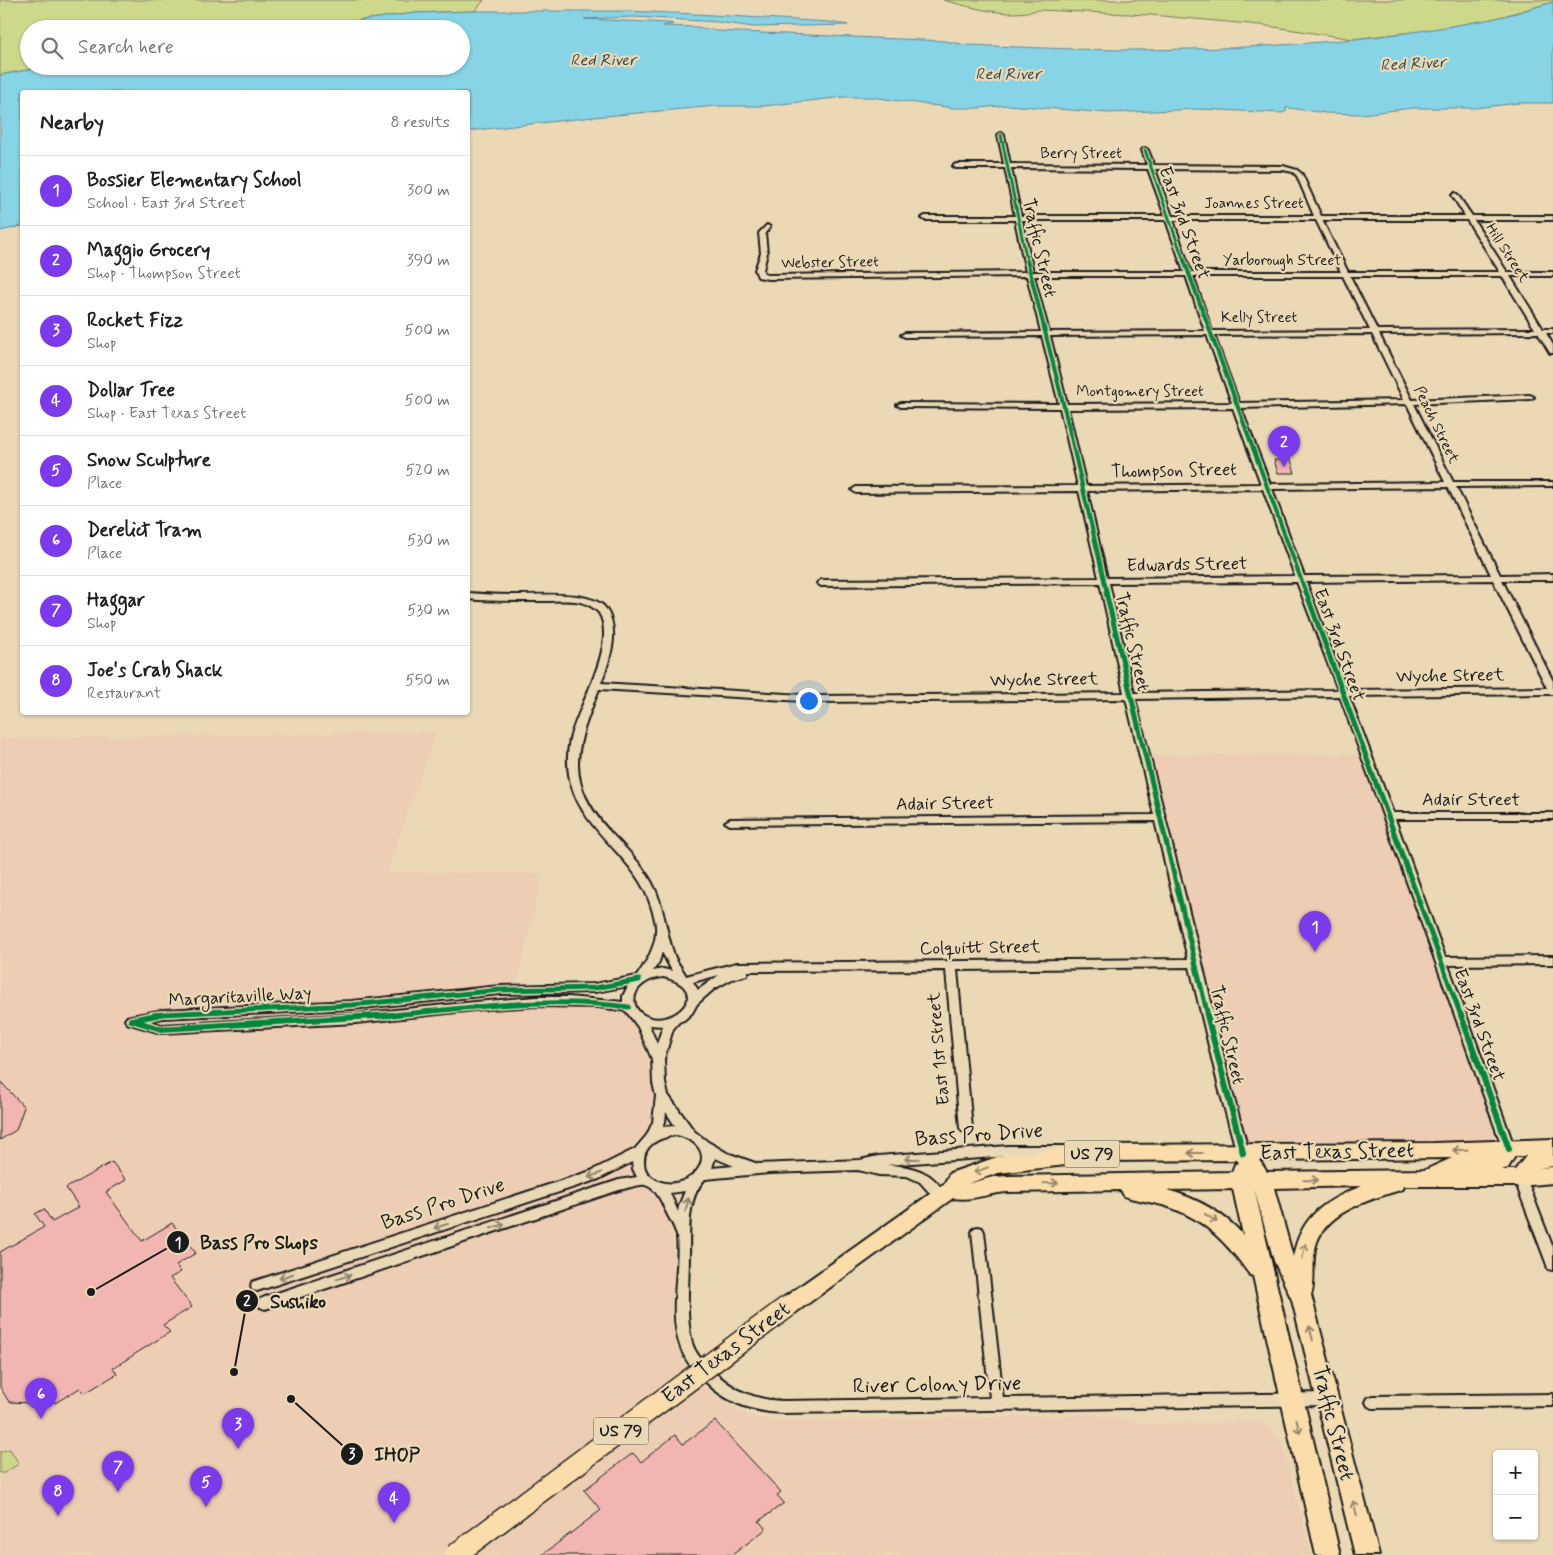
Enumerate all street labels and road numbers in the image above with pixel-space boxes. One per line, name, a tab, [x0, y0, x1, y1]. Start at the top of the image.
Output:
street label: Berry Street	[1040, 144, 1122, 164]
street label: East 3rd Street	[1152, 163, 1216, 283]
street label: Joannes Street	[1204, 194, 1304, 214]
street label: Traffic Street	[1016, 196, 1062, 300]
street label: Hill Street	[1480, 220, 1534, 287]
street label: Yarborough Street	[1223, 251, 1341, 271]
street label: Webster Street	[781, 252, 879, 274]
street label: Kelly Street	[1221, 308, 1297, 328]
street label: Montgomery Street	[1076, 382, 1204, 402]
street label: Peach Street	[1409, 383, 1463, 467]
street label: Thompson Street	[1111, 458, 1237, 484]
street label: Edwards Street	[1126, 552, 1248, 578]
street label: East 3rd Street	[1307, 585, 1371, 705]
street label: Traffic Street	[1109, 590, 1155, 694]
street label: Wyche Street	[1396, 663, 1505, 689]
street label: Wyche Street	[990, 667, 1099, 693]
street label: Adair Street	[1422, 788, 1520, 812]
street label: Adair Street	[896, 791, 994, 817]
street label: Colquitt Street	[919, 935, 1041, 961]
street label: East 3rd Street	[1447, 965, 1511, 1085]
street label: Margaritaville Way	[168, 981, 312, 1014]
street label: Traffic Street	[1204, 983, 1250, 1087]
street label: East 1st Street	[922, 991, 956, 1107]
street label: Bass Pro Drive	[914, 1117, 1044, 1153]
street label: East Texas Street	[1260, 1137, 1415, 1167]
road number: US 79	[1064, 1140, 1120, 1168]
street label: Bass Pro Drive	[378, 1171, 508, 1237]
street label: East Texas Street	[656, 1295, 796, 1411]
street label: Traffic Street	[1305, 1362, 1361, 1484]
street label: River Colony Drive	[852, 1370, 1022, 1400]
road number: US 79	[594, 1418, 648, 1444]

